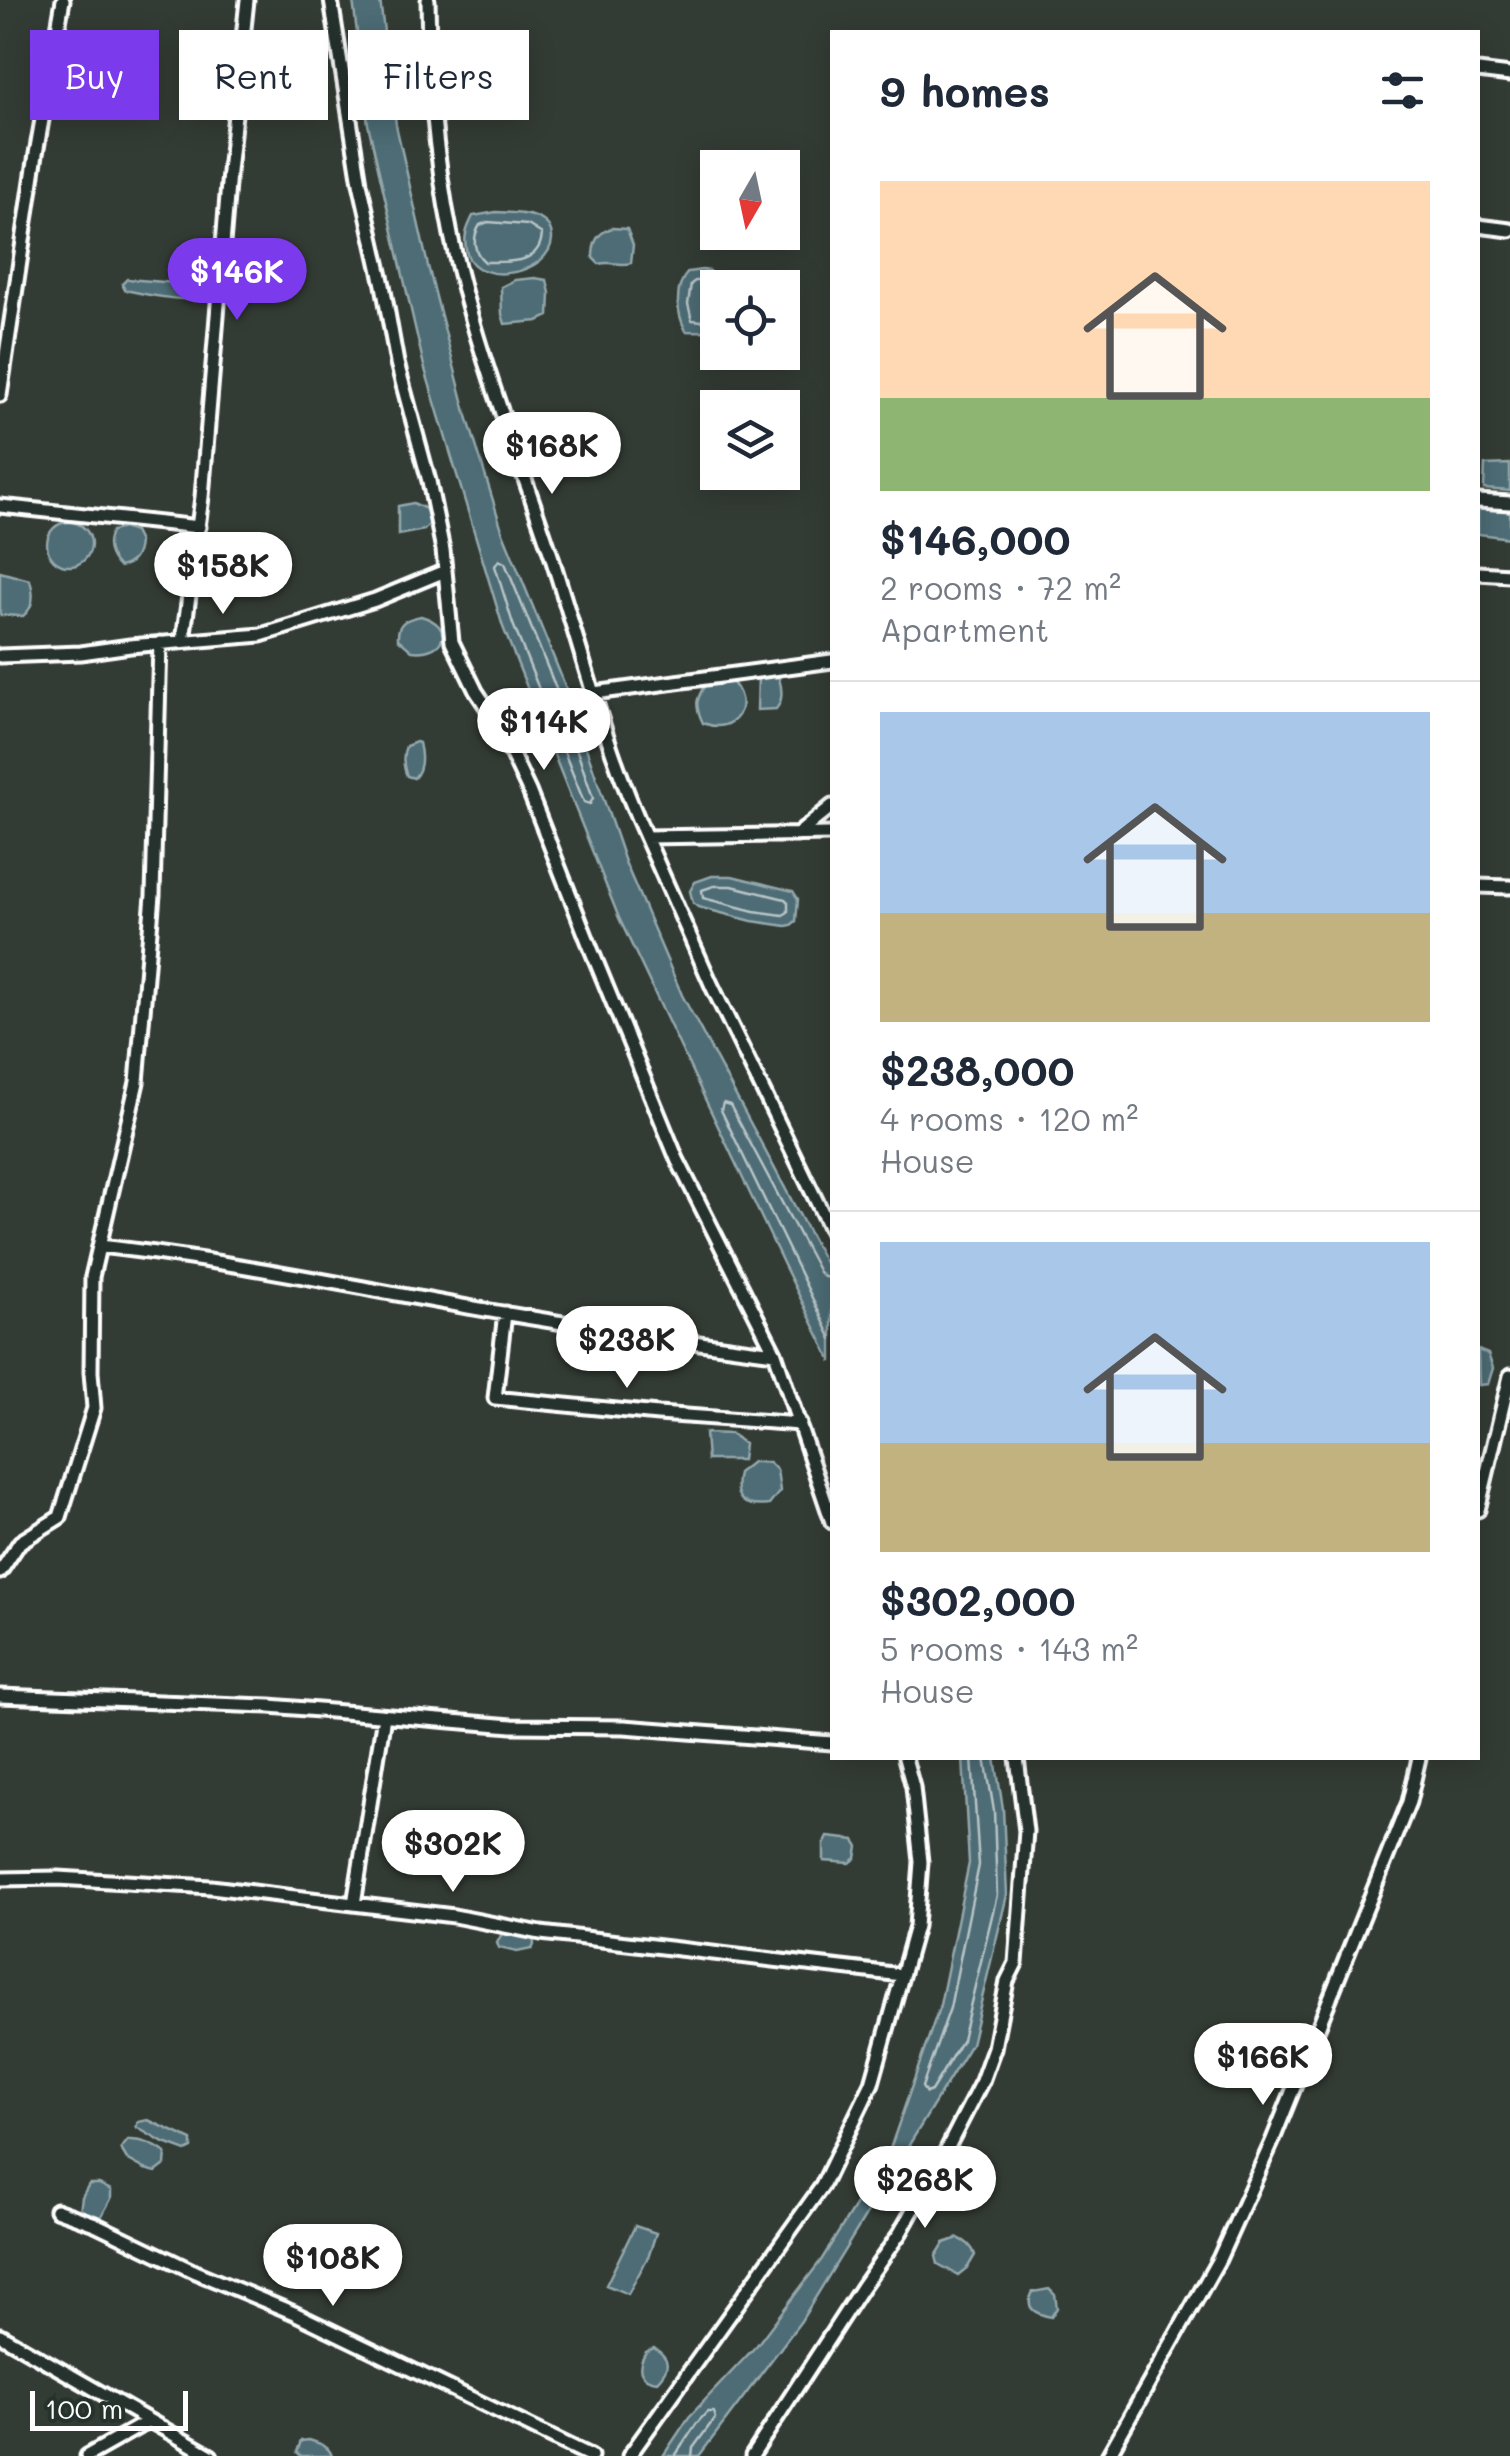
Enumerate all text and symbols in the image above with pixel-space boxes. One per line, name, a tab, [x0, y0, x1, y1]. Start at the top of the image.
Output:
chip: Buy	[30, 30, 159, 120]
chip: Rent	[179, 30, 328, 120]
chip: Filters	[348, 30, 529, 120]
text: 9 homes	[880, 63, 1050, 118]
icon: filters	[1375, 63, 1430, 118]
north arrow	[700, 150, 800, 250]
map controls	[700, 150, 800, 490]
pin: $146K	[167, 238, 307, 323]
icon: home	[1065, 246, 1245, 426]
text: $146K	[190, 249, 284, 291]
button: locate	[700, 270, 800, 370]
button: layers	[700, 390, 800, 490]
pin: $168K	[482, 412, 622, 497]
text: $168K	[505, 423, 599, 465]
text: $146,000	[880, 511, 1071, 566]
pin: $158K	[153, 532, 293, 617]
text: $158K	[176, 543, 270, 585]
text: 2 rooms · 72 m²	[880, 566, 1121, 608]
text: Apartment	[880, 608, 1049, 650]
pin: $114K	[474, 688, 614, 773]
text: $114K	[499, 699, 589, 741]
icon: home	[1065, 777, 1245, 957]
text: $238,000	[880, 1042, 1075, 1097]
text: 4 rooms · 120 m²	[880, 1097, 1138, 1139]
text: House	[880, 1139, 975, 1181]
pin: $238K	[557, 1306, 697, 1391]
icon: home	[1065, 1307, 1245, 1487]
text: $238K	[578, 1317, 676, 1359]
text: $302,000	[880, 1572, 1076, 1627]
text: 5 rooms · 143 m²	[880, 1627, 1138, 1669]
text: House	[880, 1669, 975, 1711]
pin: $302K	[383, 1810, 523, 1895]
text: $302K	[404, 1821, 502, 1863]
pin: $166K	[1193, 2023, 1333, 2108]
text: $166K	[1216, 2034, 1310, 2076]
pin: $268K	[855, 2146, 995, 2231]
text: $268K	[876, 2157, 974, 2199]
pin: $108K	[263, 2224, 403, 2309]
text: $108K	[285, 2235, 381, 2277]
scale bar	[30, 2386, 188, 2430]
text: 100 m	[45, 2390, 123, 2426]

